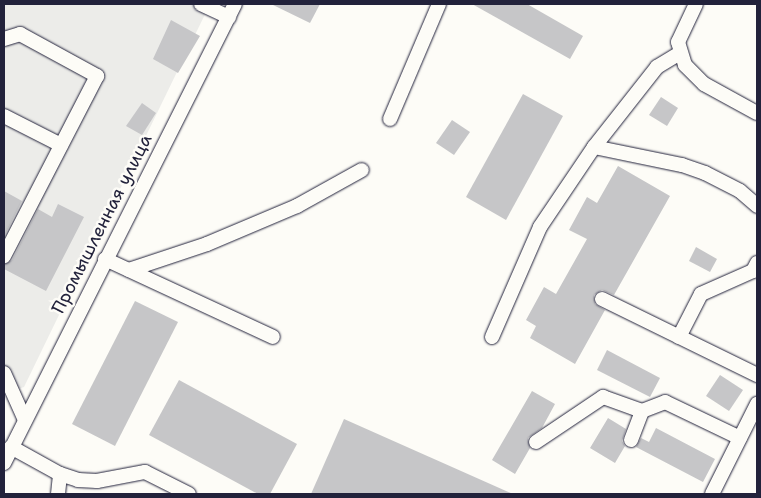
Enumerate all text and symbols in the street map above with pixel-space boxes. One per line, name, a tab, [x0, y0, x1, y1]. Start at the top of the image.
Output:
street label: Промышленная улица	[47, 131, 157, 317]

